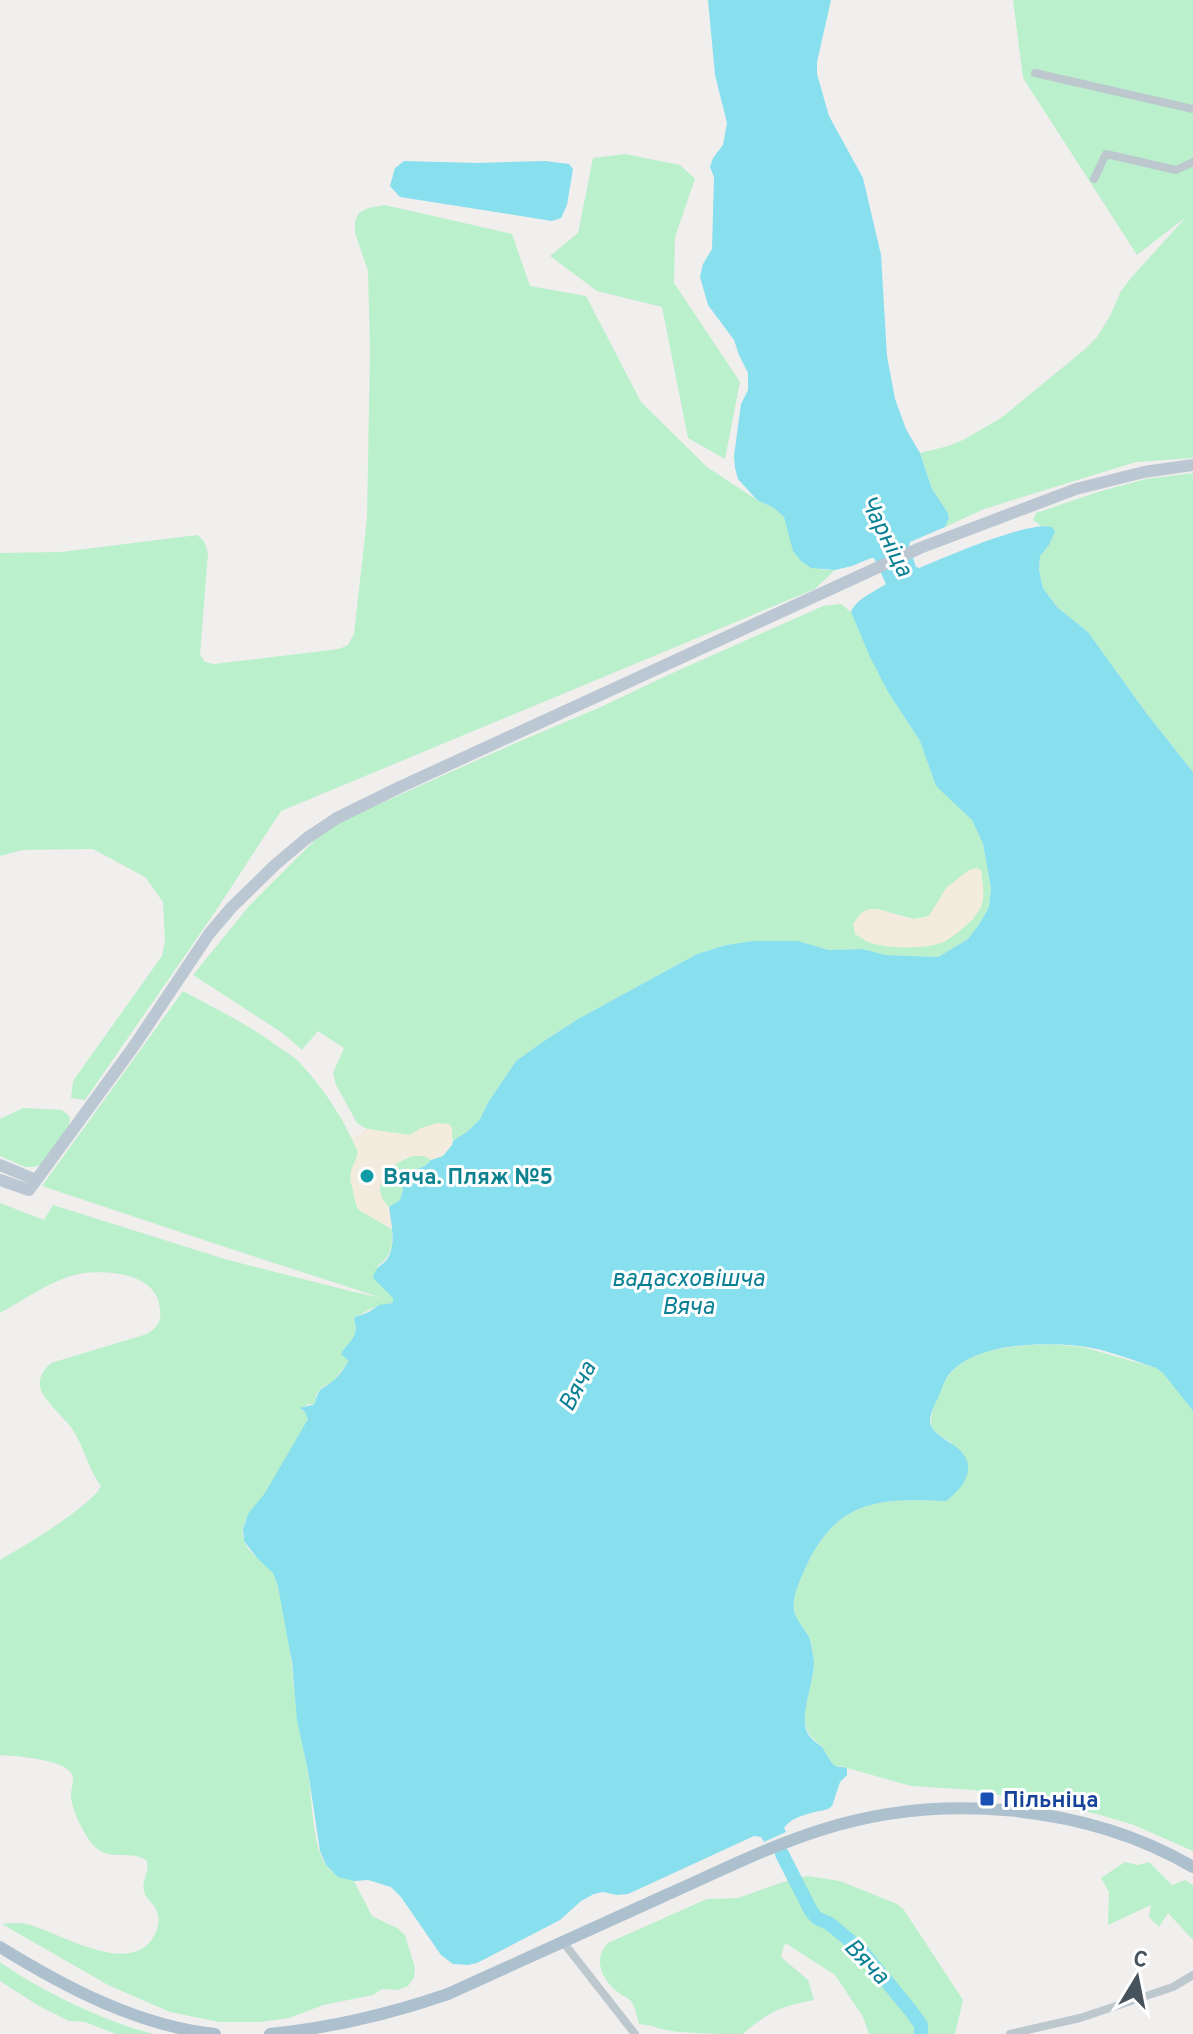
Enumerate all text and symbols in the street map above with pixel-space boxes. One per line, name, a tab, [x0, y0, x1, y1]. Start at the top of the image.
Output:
water label: Чарніца	[852, 491, 919, 583]
place label: Вяча. Пляж №5	[383, 1165, 553, 1192]
marker: Вяча. Пляж №5	[358, 1167, 376, 1185]
water label: вадасховішча Вяча	[611, 1265, 765, 1323]
water label: Вяча	[553, 1356, 605, 1417]
place label: Пільніца	[1003, 1788, 1099, 1815]
marker: Пільніца	[978, 1790, 996, 1808]
water label: Вяча	[837, 1933, 895, 1992]
north arrow	[1097, 1938, 1177, 2018]
text: С	[1131, 1946, 1149, 1975]

